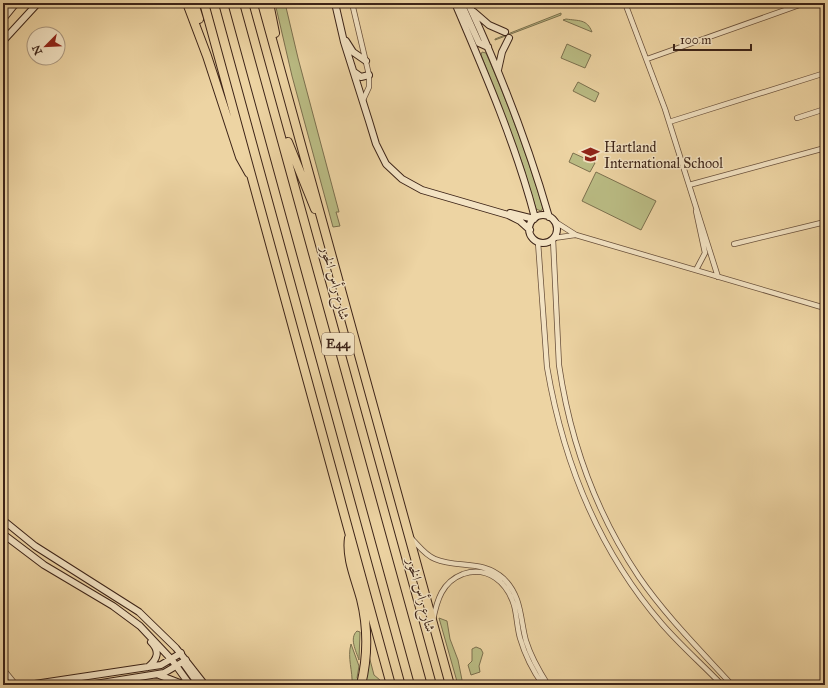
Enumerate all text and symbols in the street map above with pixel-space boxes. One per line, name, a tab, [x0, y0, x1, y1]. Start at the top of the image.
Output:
north arrow	[26, 26, 66, 66]
scale bar	[674, 26, 751, 52]
text: 100 m	[680, 33, 711, 47]
text: N	[29, 42, 45, 57]
place label: Hartland International School	[604, 139, 723, 172]
school or university icon: Hartland International School	[581, 145, 601, 165]
street label: شارع رأس الخور	[314, 242, 355, 322]
road number: E44	[322, 333, 354, 355]
street label: شارع رأس الخور	[400, 554, 441, 634]

